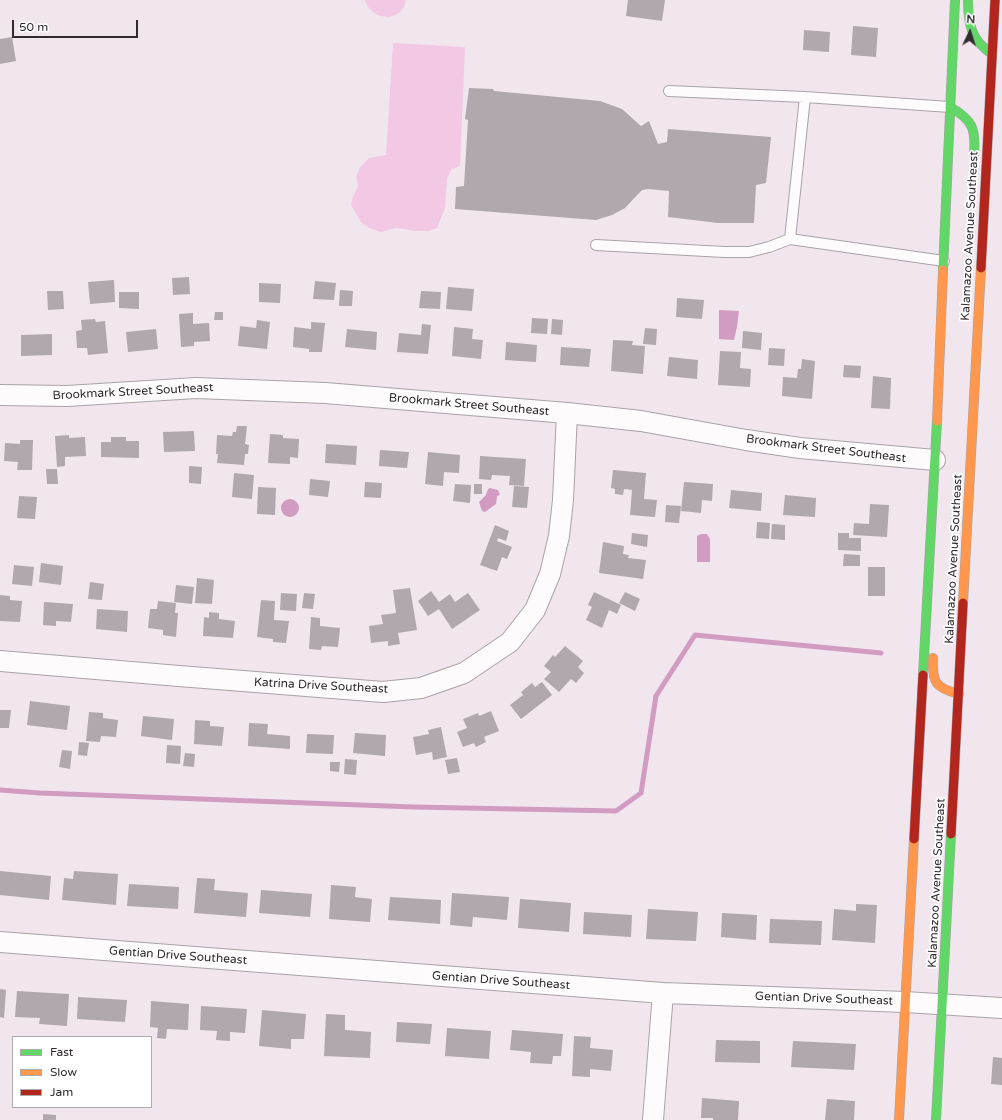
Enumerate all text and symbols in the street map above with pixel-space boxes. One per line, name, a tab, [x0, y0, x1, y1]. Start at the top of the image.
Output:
scale bar	[14, 12, 140, 38]
north arrow	[950, 12, 990, 52]
text: N	[966, 13, 976, 26]
text: 50 m	[19, 20, 48, 34]
street label: Kalamazoo Avenue Southeast	[958, 151, 982, 321]
street label: Brookmark Street Southeast	[52, 381, 214, 403]
street label: Brookmark Street Southeast	[388, 391, 550, 419]
street label: Brookmark Street Southeast	[745, 432, 907, 466]
street label: Kalamazoo Avenue Southeast	[942, 474, 966, 644]
street label: Katrina Drive Southeast	[254, 675, 388, 697]
street label: Kalamazoo Avenue Southeast	[925, 798, 949, 968]
street label: Gentian Drive Southeast	[109, 944, 247, 968]
street label: Gentian Drive Southeast	[432, 969, 570, 993]
street label: Gentian Drive Southeast	[755, 989, 893, 1009]
legend	[12, 1036, 152, 1108]
text: Fast	[50, 1045, 73, 1059]
text: Slow	[50, 1065, 77, 1079]
text: Jam	[50, 1085, 73, 1099]

